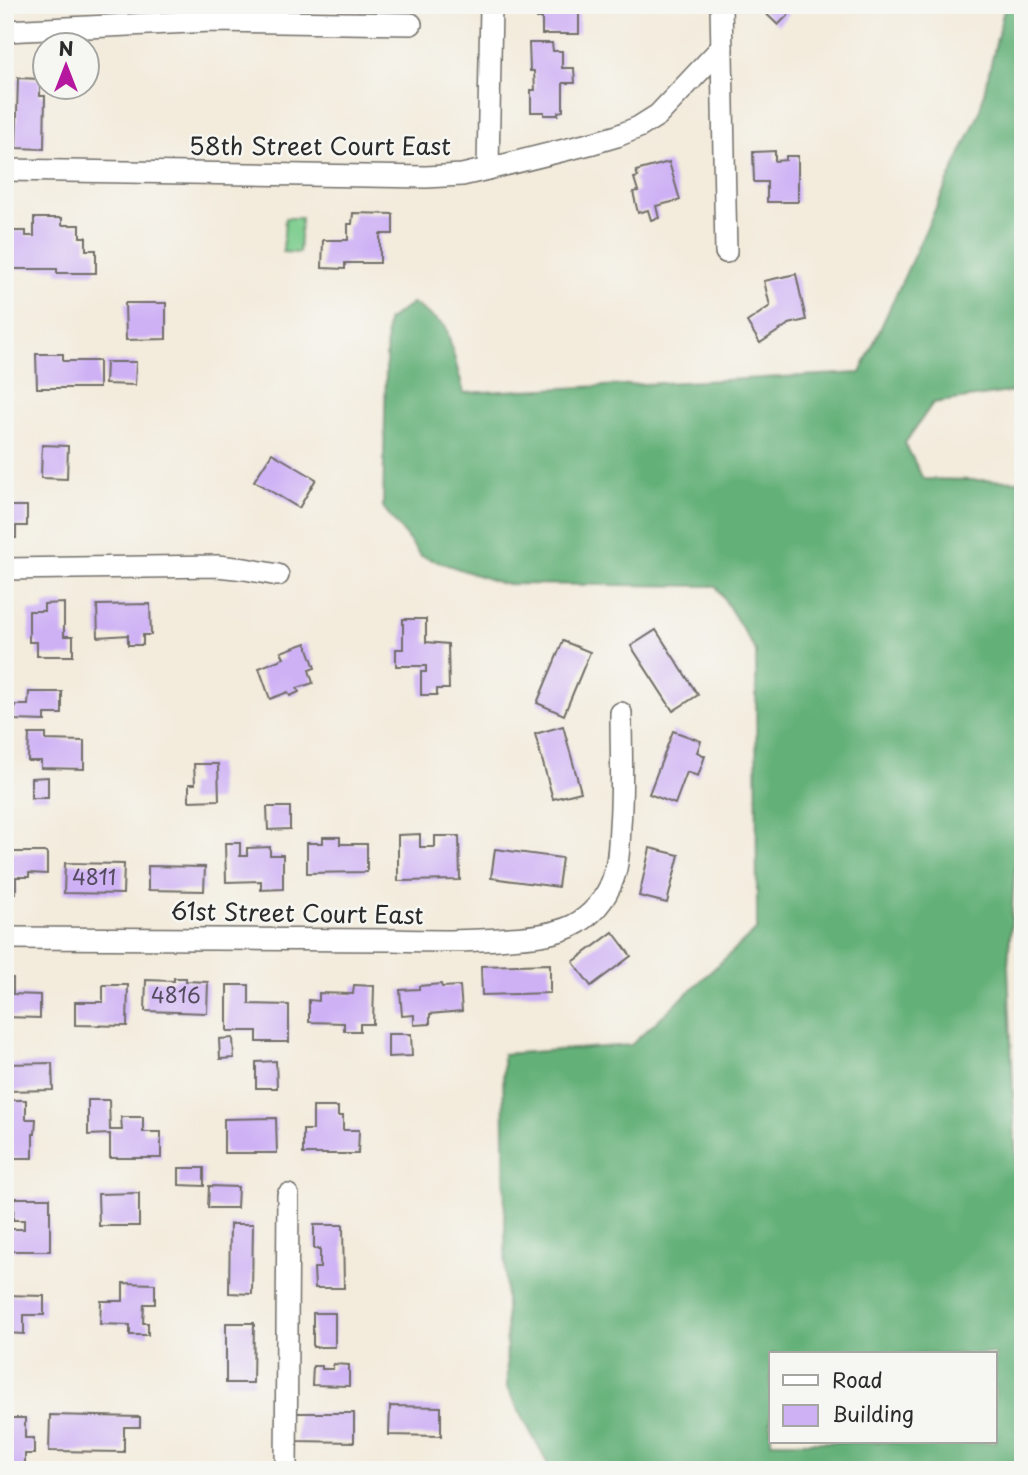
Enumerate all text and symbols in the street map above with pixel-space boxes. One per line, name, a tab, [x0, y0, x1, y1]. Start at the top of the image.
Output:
north arrow	[32, 32, 102, 102]
text: N	[58, 34, 74, 62]
street label: 58th Street Court East	[189, 127, 451, 163]
house number: 4811	[72, 860, 116, 892]
street label: 61st Street Court East	[170, 892, 424, 932]
house number: 4816	[151, 978, 201, 1010]
legend	[769, 1352, 996, 1444]
text: Road	[832, 1363, 883, 1395]
text: Building	[832, 1397, 914, 1429]

